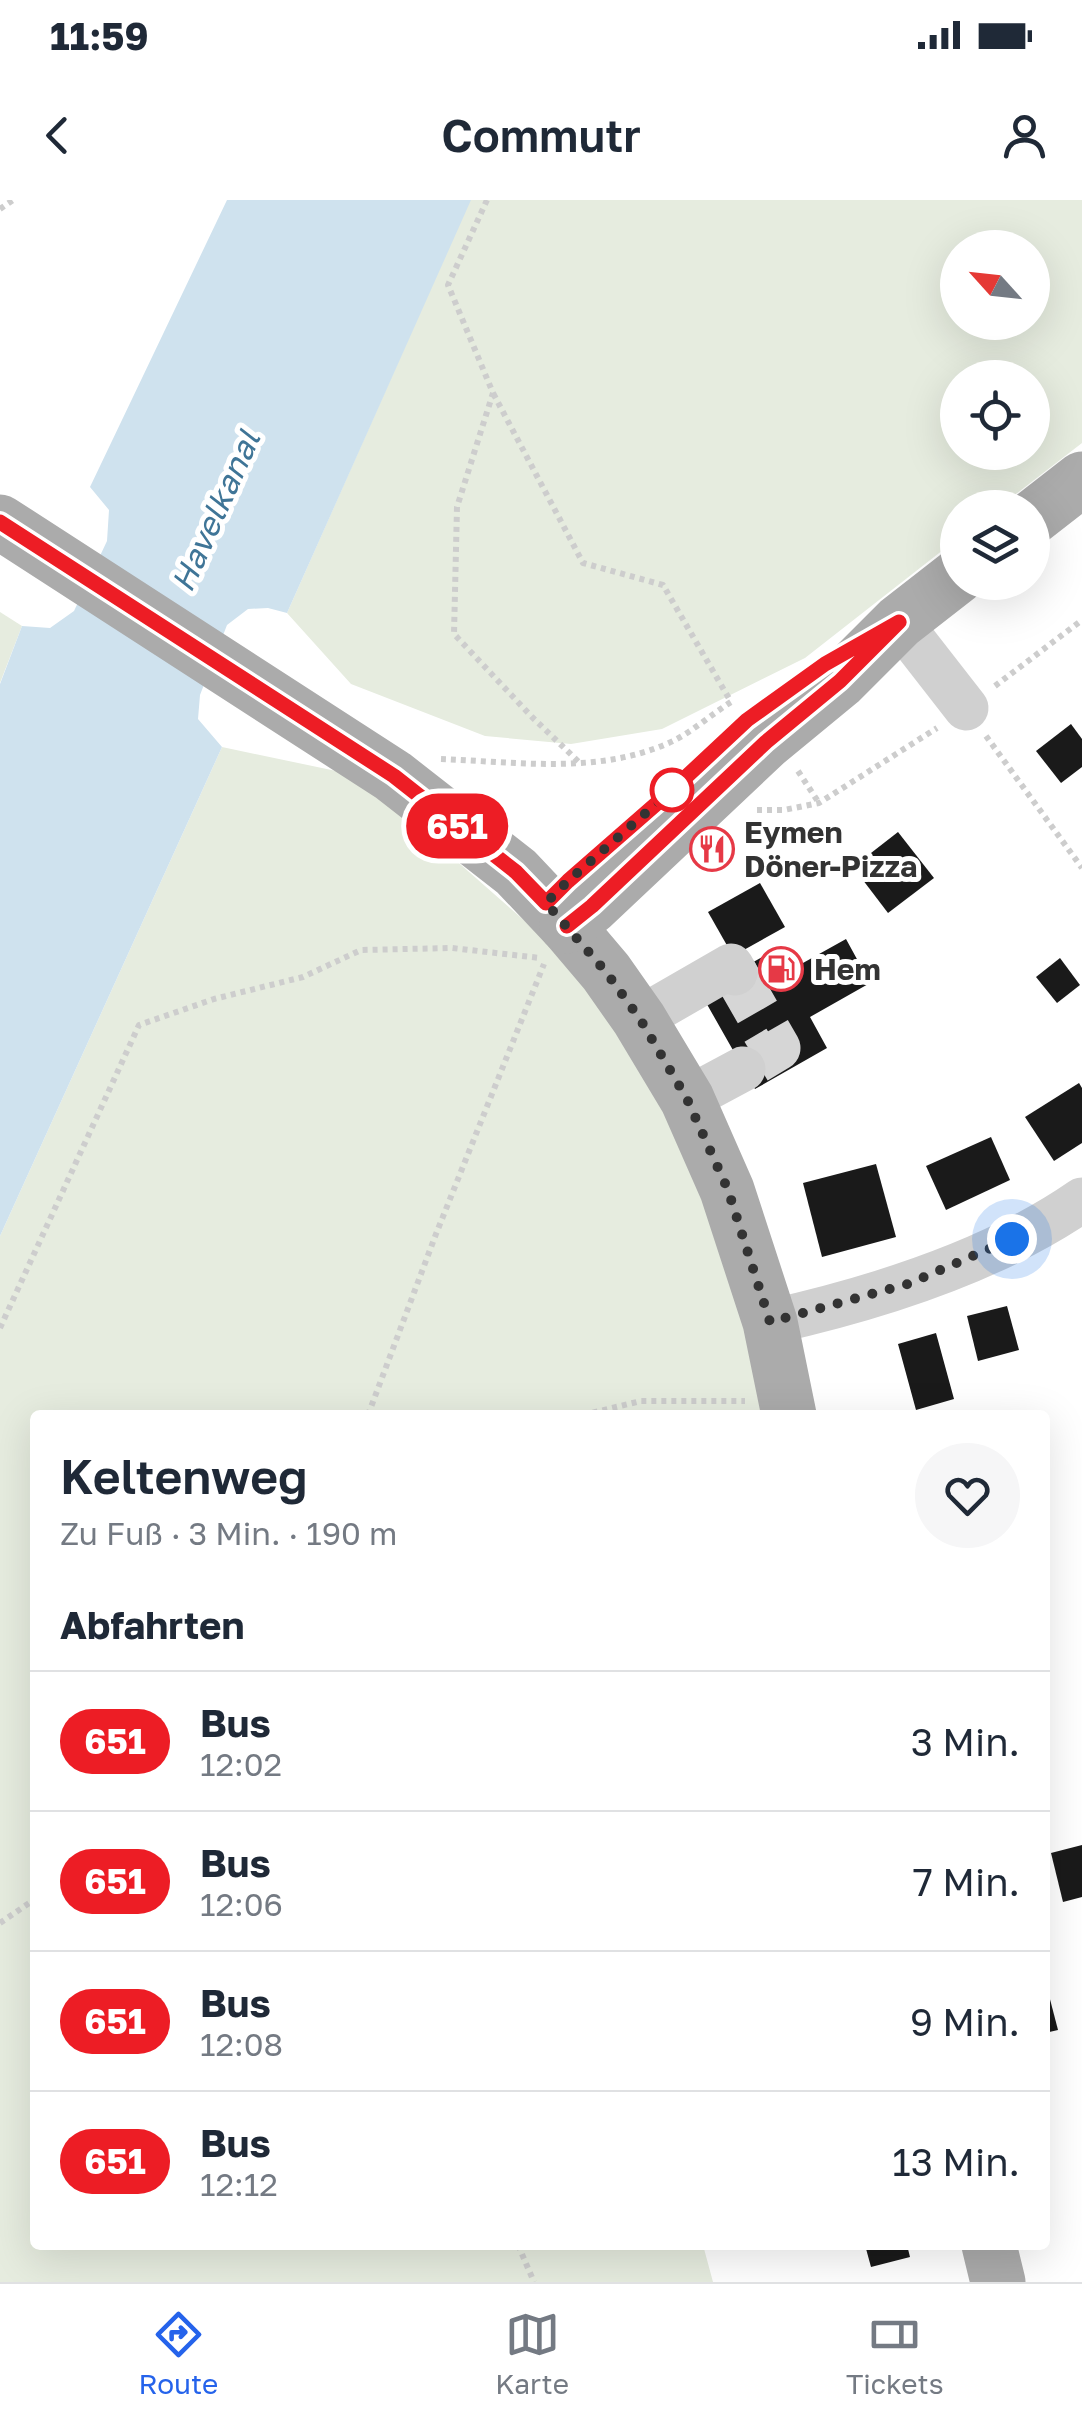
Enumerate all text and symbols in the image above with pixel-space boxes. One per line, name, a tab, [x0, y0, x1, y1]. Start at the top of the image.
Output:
text: 11:59	[50, 13, 149, 58]
icon: back	[30, 108, 85, 163]
text: Commutr	[441, 108, 641, 162]
icon: person	[997, 108, 1052, 163]
north arrow	[940, 230, 1050, 340]
map controls	[940, 230, 1050, 600]
button: locate	[940, 360, 1050, 470]
water label: Havelkanal	[163, 423, 268, 597]
button: layers	[940, 490, 1050, 600]
unlabelled marker	[651, 769, 693, 811]
line badge: 651	[400, 794, 514, 858]
text: 651	[426, 805, 488, 847]
place label: Eymen Döner-Pizza	[744, 814, 918, 884]
restaurant icon: Eymen Döner-Pizza	[689, 826, 735, 872]
fuel station icon: Hem	[758, 946, 804, 992]
place label: Hem	[814, 951, 881, 987]
your location	[987, 1214, 1037, 1264]
button: heart	[915, 1443, 1020, 1548]
text: Keltenweg	[60, 1447, 308, 1505]
text: Zu Fuß · 3 Min. · 190 m	[60, 1514, 397, 1552]
text: Abfahrten	[60, 1602, 244, 1647]
text: Bus	[200, 1700, 271, 1745]
text: 3 Min.	[911, 1719, 1020, 1764]
text: 651	[84, 1720, 146, 1762]
text: 12:02	[200, 1745, 282, 1783]
text: Bus	[200, 1840, 271, 1885]
text: 7 Min.	[913, 1859, 1020, 1904]
text: 651	[84, 1860, 146, 1902]
text: 12:06	[200, 1885, 283, 1923]
text: Bus	[200, 1980, 271, 2025]
text: 9 Min.	[910, 1999, 1020, 2044]
text: 651	[84, 2000, 146, 2042]
text: 12:08	[200, 2025, 283, 2063]
text: Bus	[200, 2120, 271, 2165]
text: 13 Min.	[892, 2139, 1020, 2184]
text: 651	[84, 2140, 146, 2182]
text: 12:12	[200, 2165, 278, 2203]
tab: Route	[138, 2307, 218, 2400]
tab: Karte	[495, 2307, 569, 2400]
tab: Tickets	[846, 2307, 944, 2400]

